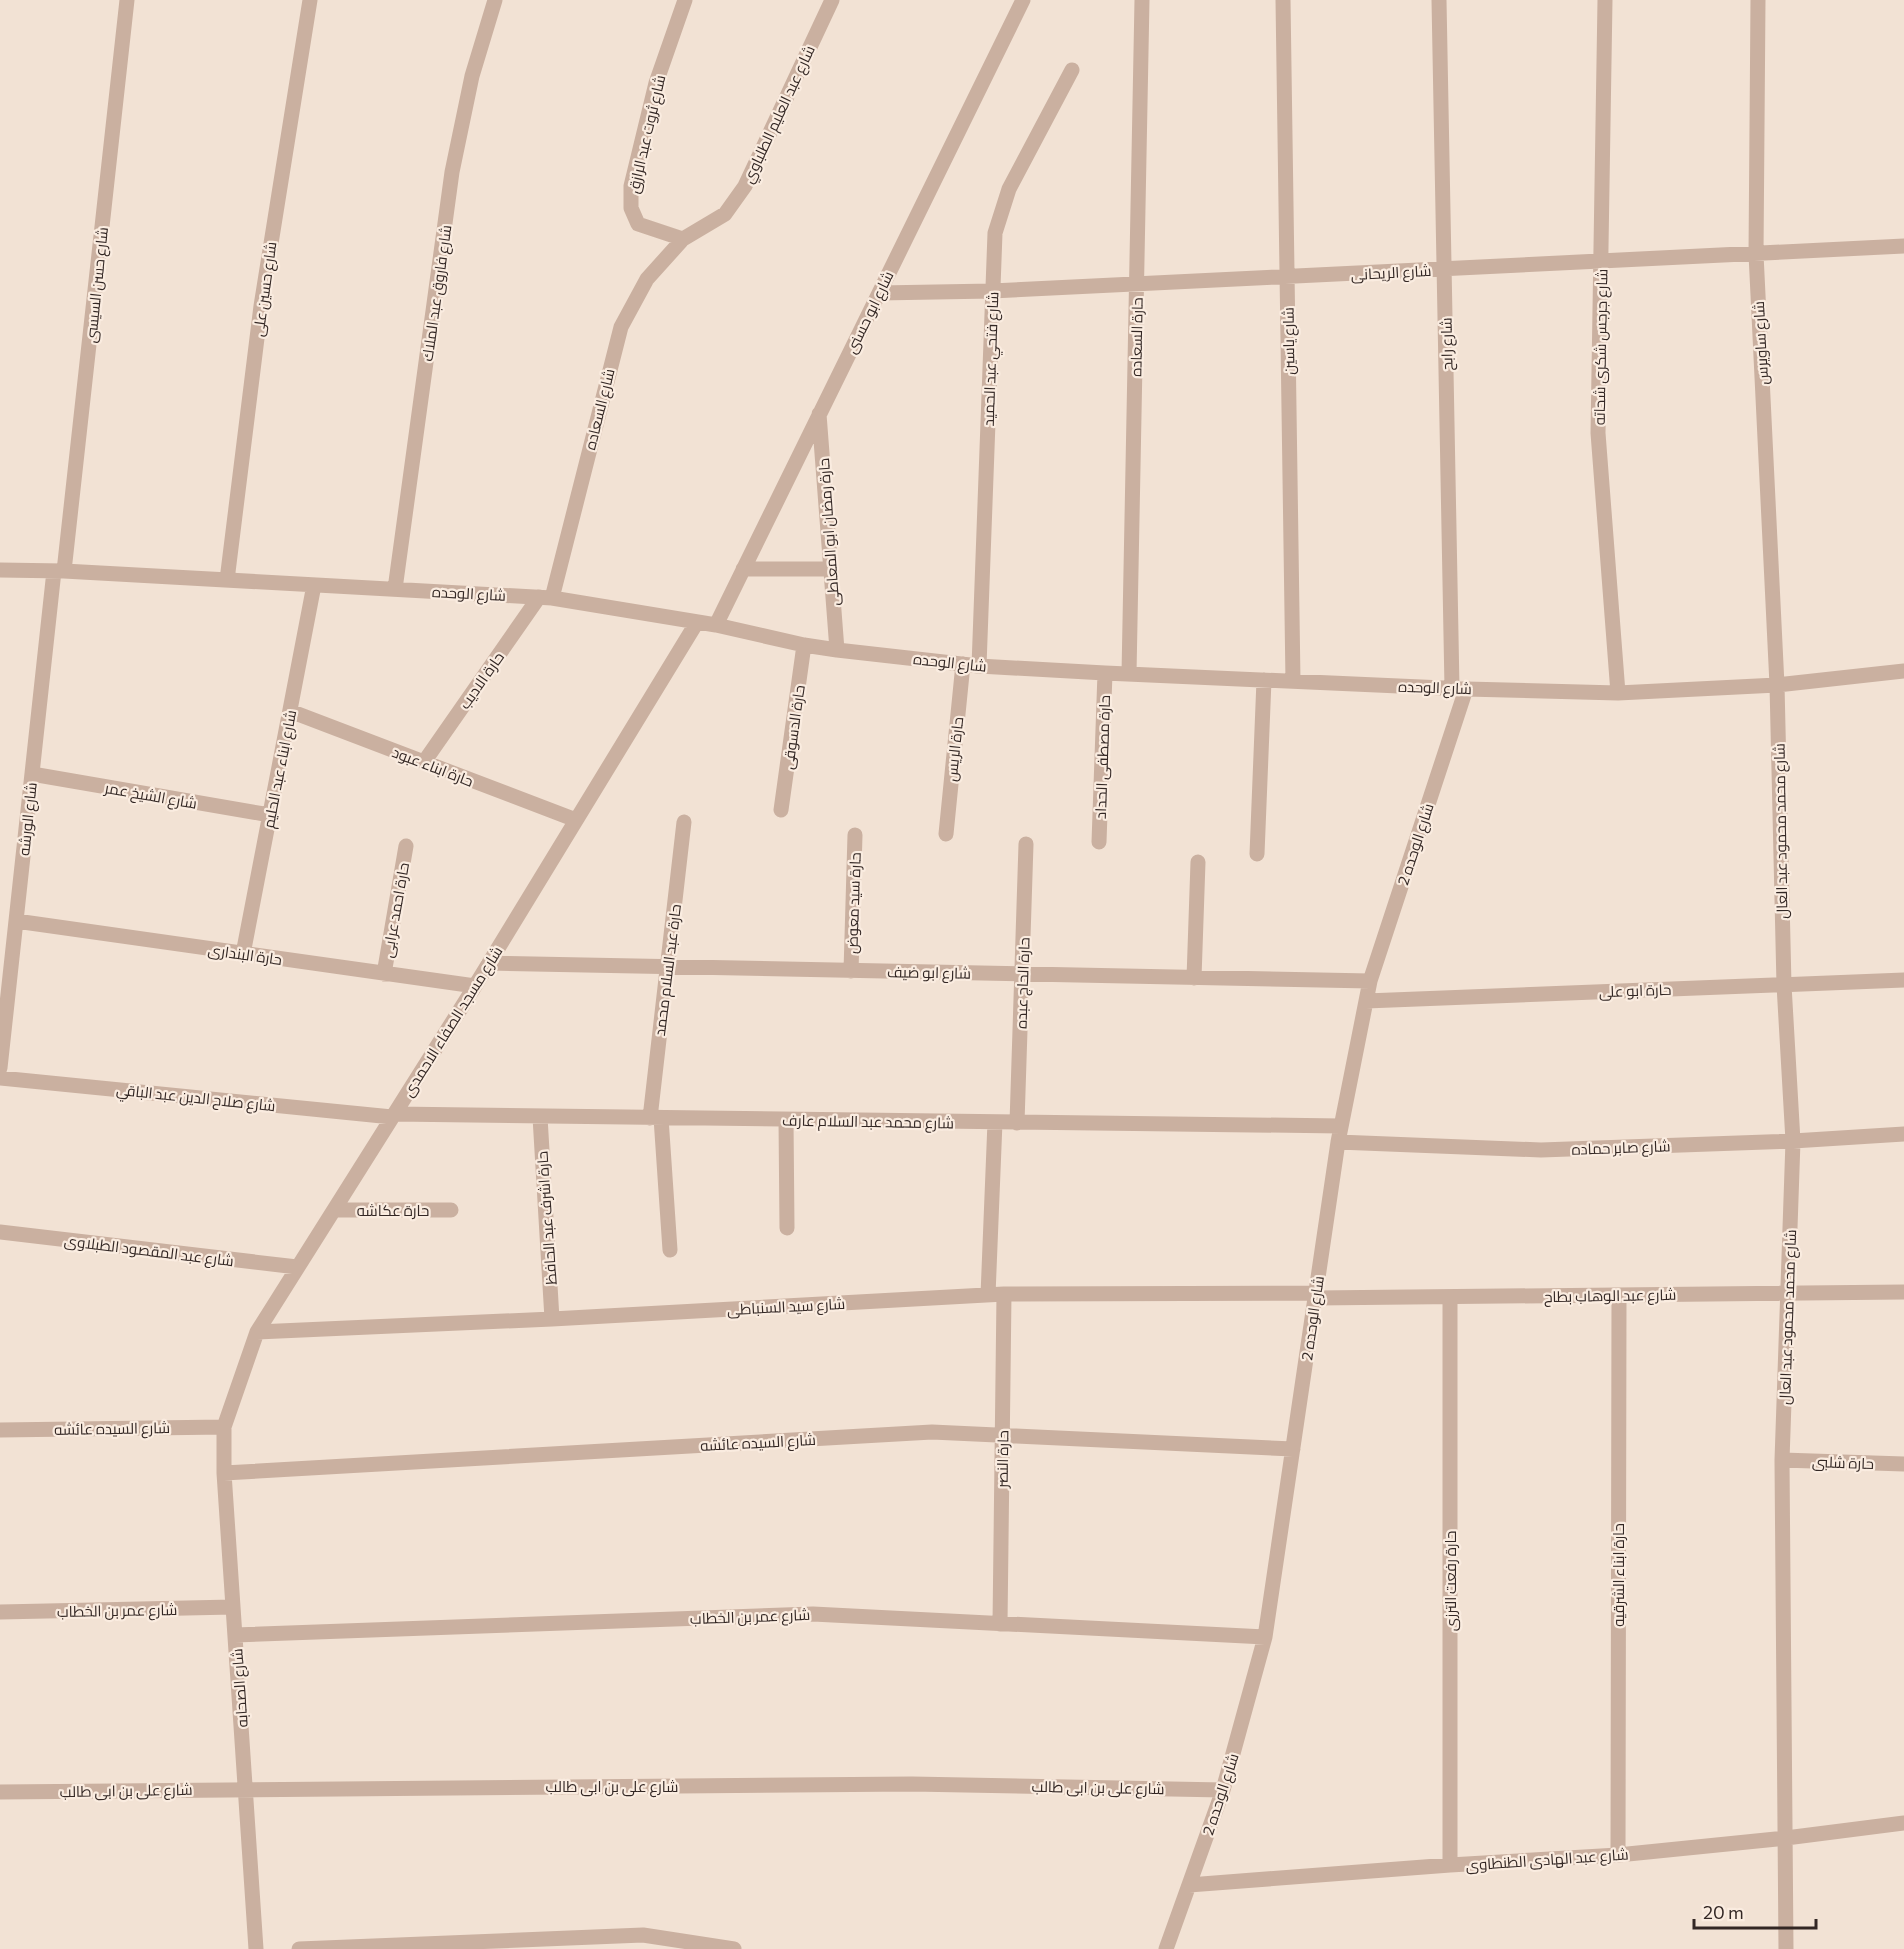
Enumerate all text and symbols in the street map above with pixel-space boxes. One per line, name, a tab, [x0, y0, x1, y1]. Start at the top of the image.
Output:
street label: شارع عبد العليم الطلباوي	[738, 42, 821, 187]
street label: شارع ثروت عبد الرازق	[624, 73, 671, 196]
street label: شارع فاروق عبد الملاك	[418, 224, 457, 363]
street label: شارع حسن السيسى	[81, 226, 114, 344]
street label: شارع حسين على	[248, 240, 283, 338]
street label: شارع الريحانى	[1350, 261, 1432, 286]
street label: شارع ابو حسنى	[841, 268, 899, 357]
street label: شارع جرجس شكرى شحاته	[1590, 269, 1613, 425]
street label: شارع فتحي عبد الحميد	[979, 291, 1005, 427]
street label: حارة السعاده	[1126, 297, 1147, 377]
street label: شارع ساويرس	[1749, 301, 1774, 385]
street label: شارع ياسين	[1278, 307, 1301, 375]
street label: شارع رابح	[1437, 317, 1458, 371]
street label: شارع السعاده	[580, 367, 621, 452]
street label: حارة رمضان ابو المعاطى	[814, 457, 844, 607]
street label: شارع الوحده	[431, 582, 506, 607]
street label: حارة الاديب	[455, 648, 508, 713]
street label: شارع الوحده	[912, 649, 988, 678]
street label: شارع الوحده	[1398, 677, 1472, 700]
street label: حارة الدسوقى	[778, 684, 810, 771]
street label: حارة مصطفى الحداد	[1091, 695, 1115, 819]
street label: شارع ابناء عبد الحليم	[259, 708, 302, 830]
street label: حارة الريس	[942, 716, 968, 782]
street label: حارة ابناء عبود	[390, 742, 476, 791]
street label: شارع محمد محمود عبد العال	[1769, 743, 1794, 919]
street label: شارع الشيخ عمر	[102, 778, 198, 815]
street label: شارع الورشه	[14, 781, 43, 857]
street label: شارع الوحده 2	[1393, 801, 1440, 888]
street label: حارة سيد معوض	[842, 852, 866, 954]
street label: حارة احمد عرابى	[378, 861, 414, 959]
street label: حارة عبد السلام محمد	[650, 903, 686, 1037]
street label: حارة الحاج عبده	[1011, 937, 1036, 1029]
street label: حارة البندارى	[206, 940, 283, 970]
street label: شارع مسجد الصفاء الاحمدى	[398, 942, 508, 1101]
street label: شارع ابو ضيف	[887, 962, 971, 985]
street label: حارة ابو على	[1598, 980, 1672, 1002]
street label: شارع صلاح الدين عبد الباقي	[115, 1080, 276, 1118]
street label: شارع محمد عبد السلام عارف	[782, 1111, 954, 1134]
street label: شارع صابر حماده	[1571, 1136, 1671, 1161]
street label: حارة اشرف عبد الحافظ	[532, 1150, 561, 1286]
street label: حارة عكاشه	[357, 1201, 429, 1220]
street label: شارع محمد محمود عبد العال	[1775, 1229, 1802, 1405]
street label: شارع عبد المقصود الطبلاوى	[63, 1231, 235, 1272]
street label: شارع الوحده 2	[1297, 1275, 1330, 1362]
street label: شارع عبد الوهاب بطاح	[1544, 1285, 1676, 1308]
street label: شارع سيد السنباطى	[726, 1294, 846, 1321]
street label: شارع السيده عائشه	[54, 1418, 170, 1441]
street label: شارع السيده عائشه	[700, 1430, 817, 1457]
street label: حارة النصر	[992, 1430, 1013, 1489]
street label: حارة شلبى	[1812, 1452, 1874, 1474]
street label: حارة ابناء الشرقيه	[1609, 1523, 1628, 1627]
street label: حارة رفعت الترزى	[1441, 1531, 1461, 1631]
street label: شارع عمر بن الخطاب	[57, 1600, 177, 1623]
street label: شارع عمر بن الخطاب	[690, 1605, 811, 1630]
street label: شارع الصحابه	[227, 1648, 254, 1728]
street label: شارع الوحده 2	[1198, 1751, 1245, 1838]
street label: شارع على بن ابى طالب	[546, 1777, 678, 1798]
street label: شارع على بن ابى طالب	[1031, 1777, 1165, 1800]
street label: شارع على بن ابى طالب	[59, 1780, 193, 1803]
street label: شارع عبد الهادى الطنطاوى	[1465, 1844, 1629, 1877]
scale bar	[1694, 1892, 1816, 1930]
text: 20 m	[1703, 1901, 1744, 1923]

